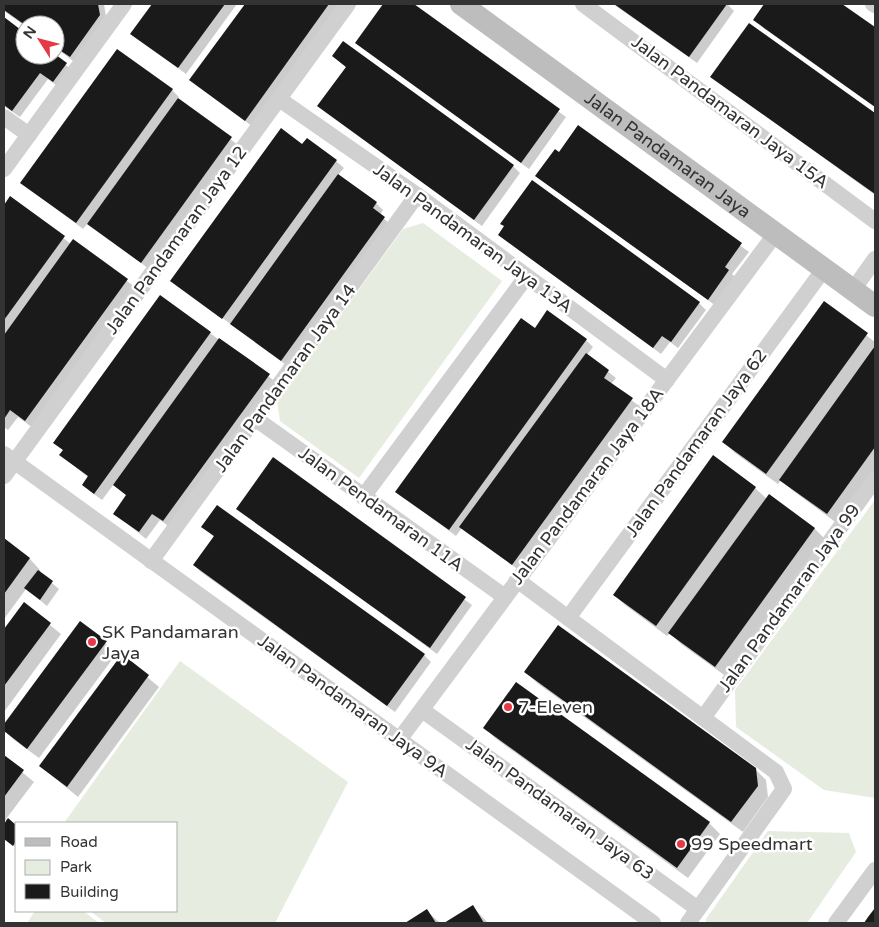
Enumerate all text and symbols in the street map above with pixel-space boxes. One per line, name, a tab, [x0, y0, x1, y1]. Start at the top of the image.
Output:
north arrow	[15, 15, 65, 65]
text: N	[20, 23, 40, 42]
street label: Jalan Pandamaran Jaya 15A	[627, 31, 833, 193]
street label: Jalan Pandamaran Jaya	[581, 87, 755, 223]
street label: Jalan Pandamaran Jaya 12	[100, 141, 252, 339]
street label: Jalan Pandamaran Jaya 13A	[369, 158, 577, 318]
street label: Jalan Pandamaran Jaya 14	[209, 279, 361, 477]
street label: Jalan Pandamaran Jaya 62	[620, 344, 772, 542]
street label: Jalan Pandamaran Jaya 18A	[506, 383, 668, 589]
street label: Jalan Pendamaran 11A	[294, 442, 468, 576]
street label: Jalan Pandamaran Jaya 99	[713, 499, 865, 697]
place label: SK Pandamaran Jaya	[102, 621, 239, 664]
street label: Jalan Pandamaran Jaya 9A	[254, 630, 452, 782]
marker: SK Pandamaran Jaya	[86, 636, 98, 648]
place label: 7-Eleven	[518, 696, 593, 718]
marker: 7-Eleven	[502, 701, 514, 713]
street label: Jalan Pandamaran Jaya 63	[461, 733, 659, 885]
legend	[15, 822, 178, 912]
text: Road	[60, 833, 98, 851]
place label: 99 Speedmart	[691, 833, 813, 855]
marker: 99 Speedmart	[675, 838, 687, 850]
text: Park	[60, 858, 92, 876]
text: Building	[60, 883, 119, 901]

